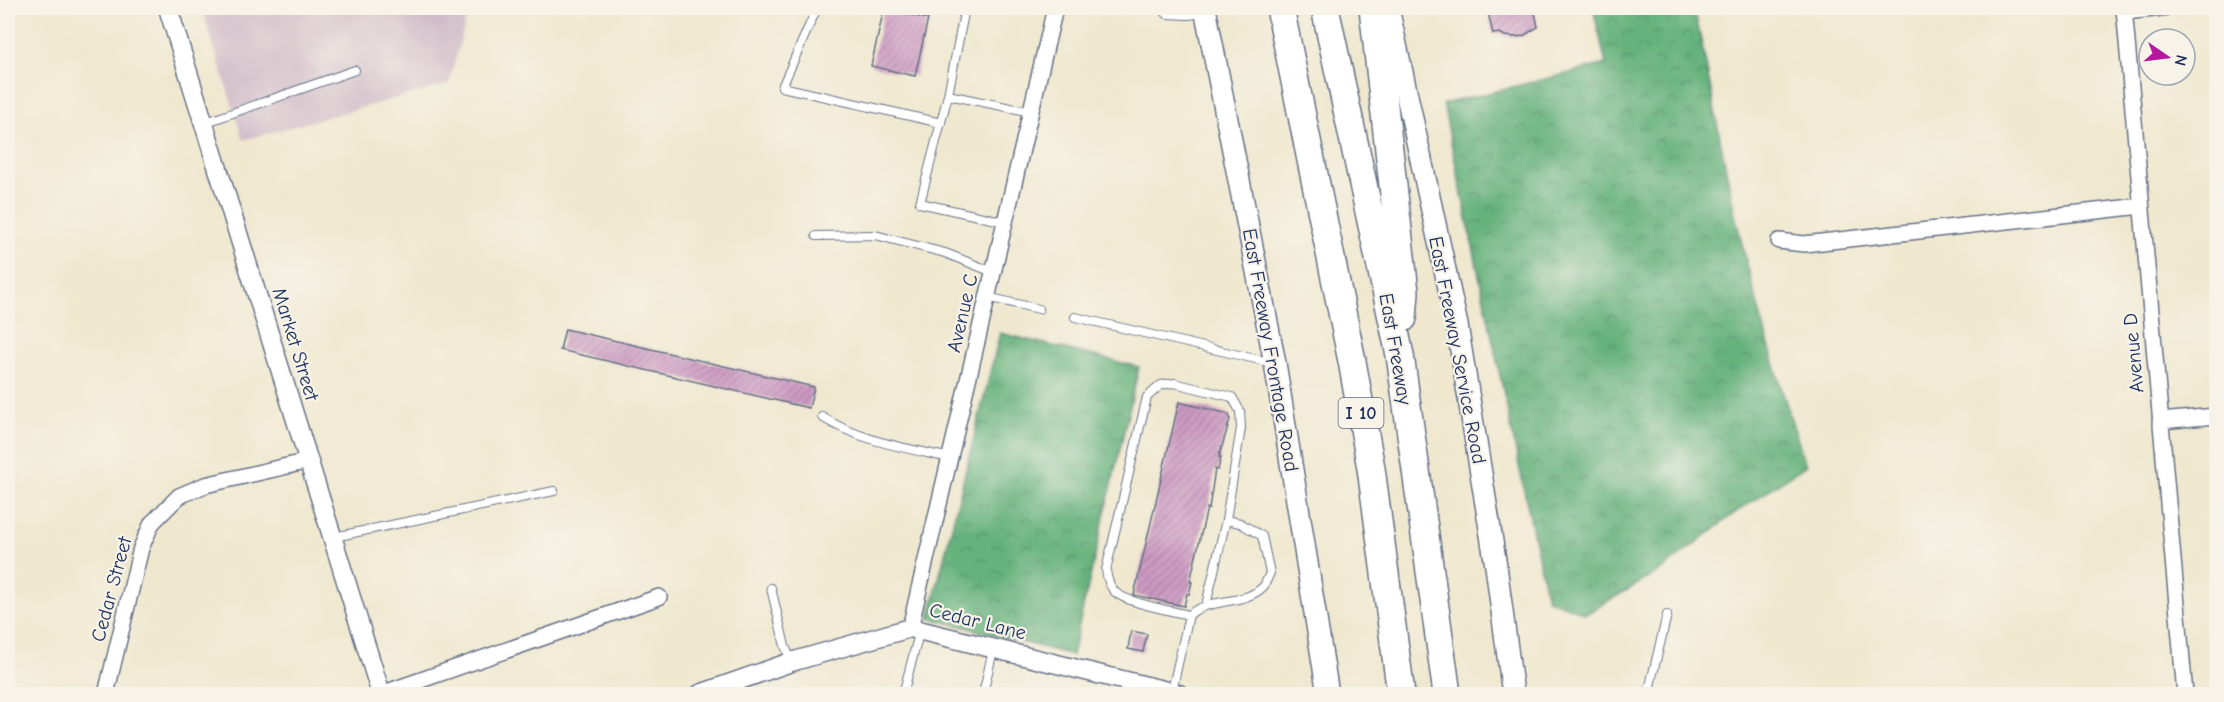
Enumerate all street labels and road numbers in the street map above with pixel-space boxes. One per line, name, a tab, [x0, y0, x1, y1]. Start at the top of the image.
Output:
street label: East Freeway Frontage Road	[1238, 227, 1303, 473]
street label: East Freeway Service Road	[1424, 234, 1491, 466]
street label: Avenue C	[942, 272, 983, 355]
street label: Market Street	[267, 285, 324, 405]
street label: East Freeway	[1374, 291, 1417, 407]
street label: Avenue D	[2119, 312, 2148, 394]
road number: I 10	[1338, 398, 1384, 428]
street label: Cedar Street	[86, 533, 137, 644]
street label: Cedar Lane	[927, 598, 1029, 645]

